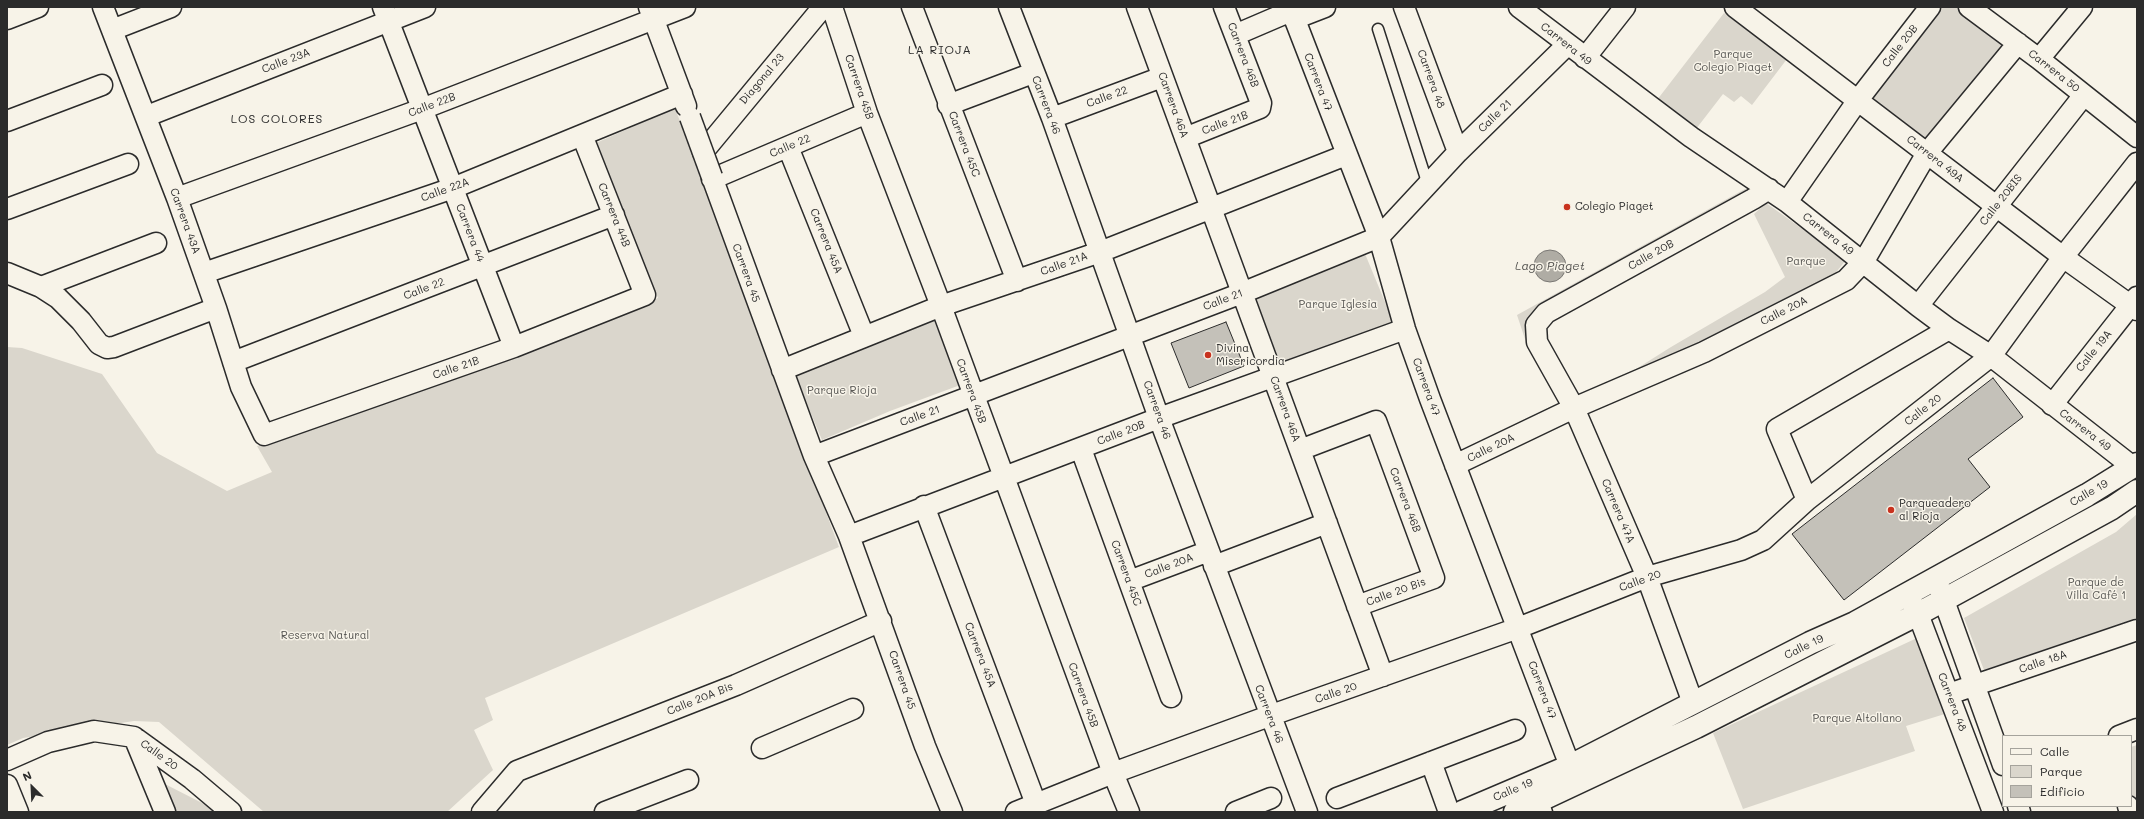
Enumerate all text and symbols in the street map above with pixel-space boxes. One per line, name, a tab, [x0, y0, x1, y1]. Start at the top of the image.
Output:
street label: Carrera 49	[1538, 20, 1594, 68]
street label: Carrera 46B	[1225, 21, 1261, 89]
street label: Calle 20B	[1879, 22, 1921, 70]
district label: LA RIOJA	[908, 43, 972, 57]
street label: Calle 23A	[260, 46, 312, 76]
street label: Carrera 50	[2026, 47, 2082, 95]
street label: Carrera 48	[1414, 48, 1448, 110]
park label: Parque Colegio Piaget	[1694, 48, 1772, 74]
street label: Diagonal 23	[737, 51, 787, 107]
street label: Carrera 47	[1301, 51, 1335, 113]
street label: Carrera 45B	[842, 53, 876, 121]
street label: Carrera 46A	[1155, 70, 1191, 140]
street label: Carrera 46	[1029, 74, 1063, 136]
street label: Calle 22	[1085, 83, 1129, 111]
street label: Calle 22B	[406, 90, 458, 120]
street label: Calle 21	[1475, 97, 1515, 135]
street label: Calle 21B	[1200, 108, 1250, 138]
street label: Carrera 45C	[945, 109, 983, 179]
district label: LOS COLORES	[231, 112, 323, 126]
street label: Calle 22	[768, 132, 812, 160]
street label: Carrera 49A	[1904, 133, 1966, 185]
street label: Calle 20BIS	[1977, 172, 2025, 228]
street label: Calle 22A	[419, 175, 471, 205]
street label: Carrera 44B	[595, 181, 633, 249]
street label: Carrera 43A	[167, 186, 203, 256]
place label: Colegio Piaget	[1575, 200, 1654, 214]
street label: Carrera 44	[453, 202, 487, 264]
marker: Colegio Piaget	[1562, 202, 1572, 212]
street label: Carrera 45A	[807, 207, 845, 275]
street label: Carrera 49	[1800, 210, 1856, 258]
street label: Calle 20B	[1626, 237, 1676, 273]
street label: Carrera 45	[729, 242, 763, 304]
street label: Calle 21A	[1039, 249, 1089, 279]
park label: Parque	[1787, 255, 1825, 269]
water label: Lago Piaget	[1515, 259, 1585, 273]
street label: Calle 22	[402, 275, 446, 303]
street label: Calle 21	[1201, 286, 1245, 314]
street label: Calle 20A	[1758, 294, 1810, 328]
park label: Parque Iglesia	[1299, 298, 1377, 312]
street label: Calle 19A	[2073, 328, 2115, 374]
place label: Divina Misericordia	[1216, 342, 1285, 368]
marker: Divina Misericordia	[1203, 350, 1213, 360]
street label: Calle 21B	[431, 354, 481, 382]
street label: Carrera 47	[1409, 356, 1443, 418]
street label: Carrera 45B	[953, 357, 989, 425]
street label: Carrera 46A	[1267, 374, 1303, 444]
street label: Carrera 46	[1140, 379, 1174, 441]
park label: Parque Rioja	[807, 384, 877, 398]
street label: Calle 20	[1902, 391, 1944, 429]
street label: Calle 21	[898, 403, 942, 429]
street label: Carrera 49	[2057, 406, 2113, 454]
street label: Calle 20B	[1095, 418, 1147, 448]
street label: Calle 20A	[1465, 431, 1517, 465]
street label: Carrera 46B	[1387, 466, 1423, 534]
street label: Carrera 47A	[1599, 477, 1637, 545]
street label: Calle 19	[2068, 477, 2110, 509]
place label: Parqueadero al Rioja	[1899, 497, 1971, 523]
marker: Parqueadero al Rioja	[1886, 505, 1896, 515]
street label: Carrera 45C	[1108, 538, 1144, 608]
street label: Calle 20A	[1143, 551, 1195, 581]
street label: Calle 20	[1617, 567, 1663, 595]
street label: Calle 20 Bis	[1364, 575, 1428, 609]
park label: Parque de Villa Café 1	[2066, 576, 2126, 602]
street label: Carrera 45A	[961, 620, 999, 690]
park label: Reserva Natural	[281, 629, 369, 643]
street label: Calle 19	[1782, 632, 1826, 662]
street label: Calle 18A	[2017, 648, 2069, 676]
street label: Carrera 45	[886, 649, 918, 711]
street label: Carrera 47	[1525, 659, 1559, 721]
street label: Carrera 45B	[1065, 661, 1101, 729]
street label: Carrera 48	[1935, 671, 1969, 733]
street label: Calle 20A Bis	[665, 680, 735, 718]
street label: Calle 20	[1313, 680, 1359, 706]
street label: Carrera 46	[1252, 683, 1286, 745]
park label: Parque Altollano	[1812, 712, 1902, 726]
legend	[2002, 735, 2132, 807]
street label: Calle 20	[138, 737, 180, 773]
text: Calle	[2040, 743, 2070, 759]
text: Parque	[2040, 763, 2083, 779]
north arrow	[12, 767, 52, 807]
text: N	[20, 767, 34, 784]
street label: Calle 19	[1491, 776, 1535, 804]
text: Edificio	[2040, 783, 2084, 799]

